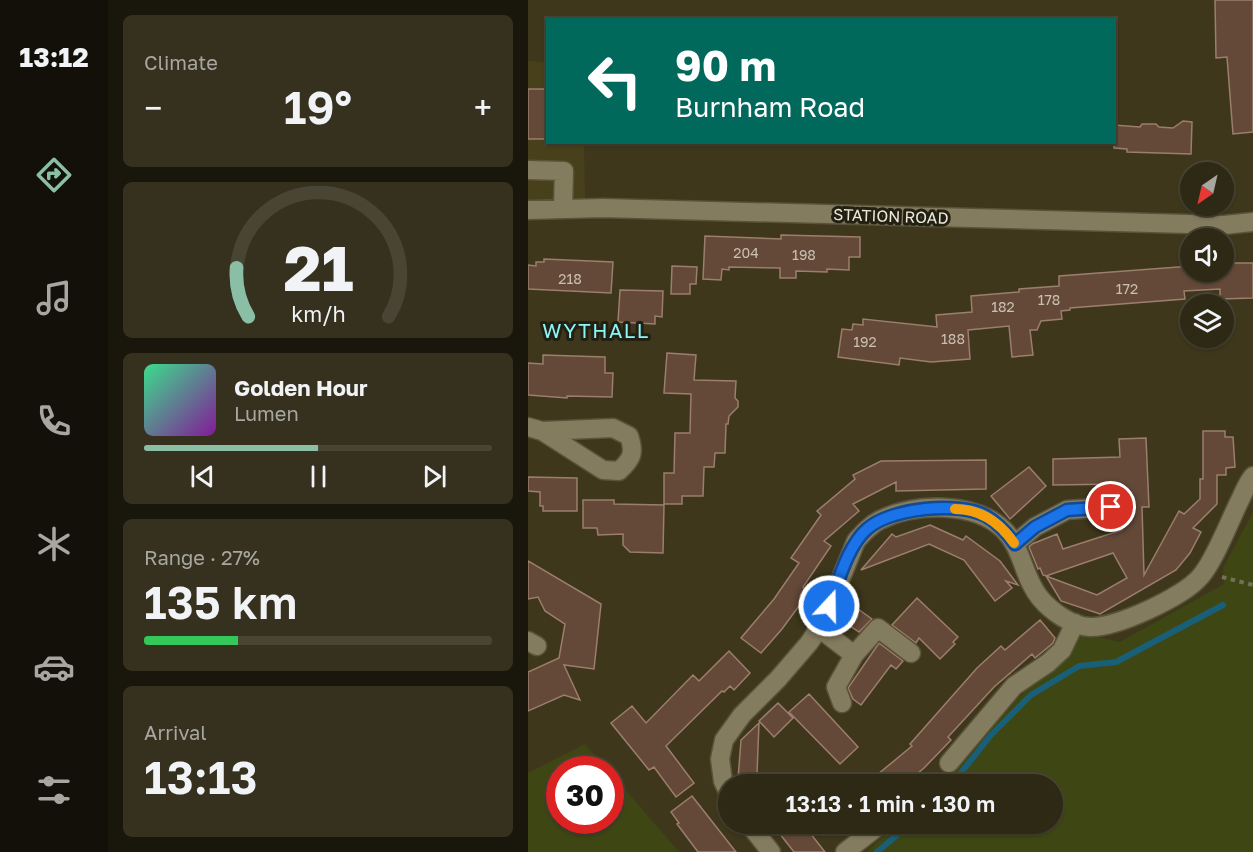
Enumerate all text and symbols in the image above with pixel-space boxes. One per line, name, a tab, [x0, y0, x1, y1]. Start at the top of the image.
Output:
text: 90 m	[675, 40, 776, 90]
text: 13:12	[19, 41, 89, 73]
icon: left	[576, 42, 654, 120]
text: Climate	[144, 50, 218, 74]
text: 19°	[284, 80, 352, 134]
text: −	[144, 88, 162, 127]
text: +	[474, 88, 492, 127]
text: Burnham Road	[675, 91, 865, 123]
icon: directions	[33, 154, 75, 196]
north arrow	[1180, 162, 1234, 216]
map controls	[1180, 162, 1234, 348]
street label: STATION ROAD	[833, 204, 949, 228]
button: sound	[1180, 228, 1234, 282]
text: 21	[283, 230, 353, 305]
house number: 204	[733, 244, 759, 261]
house number: 198	[792, 246, 816, 263]
house number: 218	[558, 270, 582, 287]
icon: music	[33, 277, 75, 319]
house number: 172	[1116, 280, 1138, 297]
house number: 178	[1038, 291, 1060, 308]
button: layers	[1180, 294, 1234, 348]
house number: 182	[991, 298, 1015, 315]
text: km/h	[291, 301, 345, 327]
district label: WYTHALL	[542, 318, 650, 342]
house number: 188	[941, 330, 965, 347]
house number: 192	[853, 333, 877, 350]
text: Golden Hour	[234, 374, 368, 401]
icon: phone	[33, 400, 75, 442]
text: Lumen	[234, 401, 299, 425]
icon: previous	[186, 460, 219, 493]
icon: pause	[302, 460, 335, 493]
icon: next	[418, 460, 451, 493]
pin	[1085, 481, 1136, 532]
icon: arrive	[1094, 490, 1127, 523]
icon: climate	[33, 523, 75, 565]
text: Range · 27%	[144, 545, 260, 569]
position arrow	[797, 574, 861, 638]
text: 135 km	[144, 575, 297, 629]
icon: car	[33, 646, 75, 688]
text: Arrival	[144, 720, 207, 744]
text: 13:13	[144, 750, 258, 804]
speed limit sign: 30	[546, 756, 624, 834]
icon: filters	[33, 769, 75, 811]
text: 13:13 · 1 min · 130 m	[786, 790, 995, 817]

